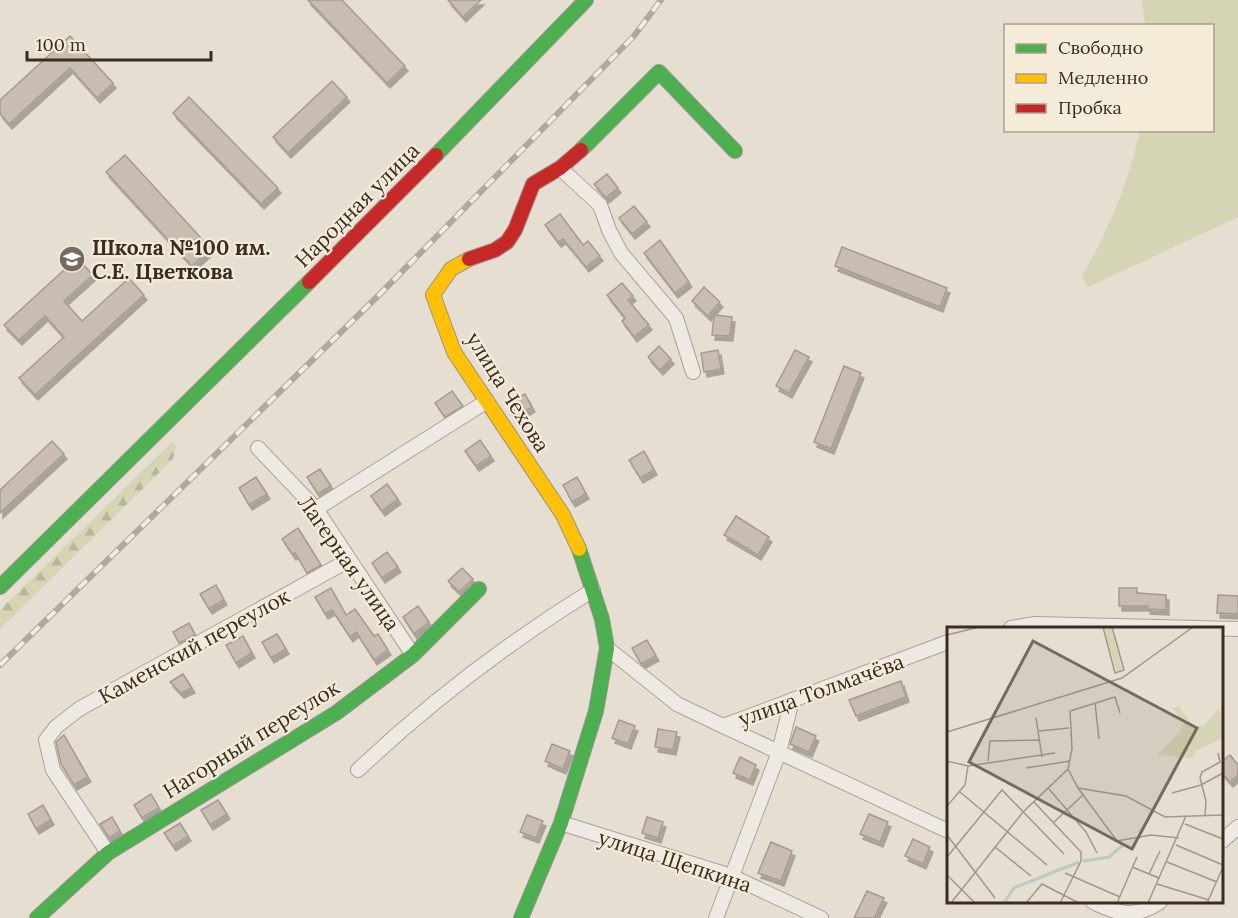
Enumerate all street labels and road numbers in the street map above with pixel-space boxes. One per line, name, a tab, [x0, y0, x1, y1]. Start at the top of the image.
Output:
street label: Народная улица	[289, 137, 425, 273]
street label: улица Чехова	[460, 327, 556, 457]
street label: Лагерная улица	[292, 490, 406, 636]
street label: Каменский переулок	[94, 582, 295, 710]
street label: улица Толмачёва	[735, 647, 908, 732]
street label: Нагорный переулок	[158, 673, 345, 804]
street label: улица Щепкина	[595, 824, 755, 899]

